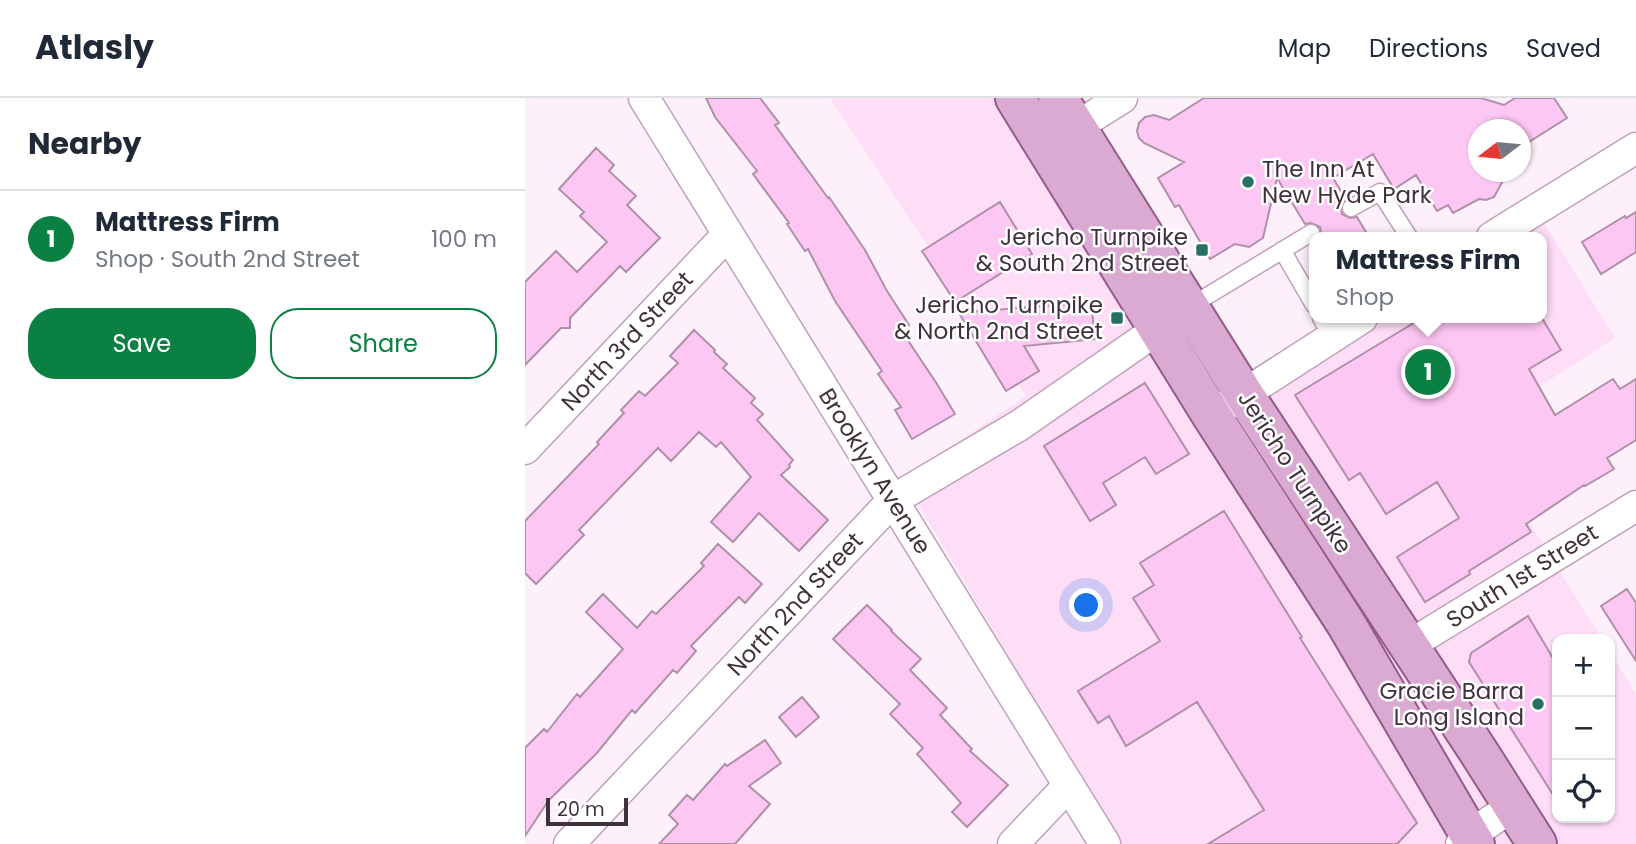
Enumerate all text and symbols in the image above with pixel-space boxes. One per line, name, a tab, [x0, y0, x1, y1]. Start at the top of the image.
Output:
text: Atlasly	[35, 24, 154, 71]
text: Map	[1278, 32, 1331, 65]
text: Directions	[1369, 32, 1488, 65]
text: Saved	[1526, 32, 1601, 65]
north arrow	[1468, 119, 1531, 182]
text: Nearby	[28, 122, 142, 165]
place label: The Inn At New Hyde Park	[1262, 153, 1432, 211]
marker: The Inn At New Hyde Park	[1240, 174, 1256, 190]
text: Mattress Firm	[95, 204, 280, 240]
place label: Jericho Turnpike & South 2nd Street	[976, 221, 1188, 279]
text: 1	[47, 223, 55, 255]
text: 100 m	[431, 223, 497, 255]
popup	[1309, 232, 1547, 323]
marker: Jericho Turnpike & South 2nd Street	[1194, 242, 1210, 258]
text: Mattress Firm	[1336, 242, 1520, 278]
text: Shop · South 2nd Street	[95, 243, 360, 275]
street label: North 3rd Street	[554, 264, 700, 418]
text: Shop	[1336, 281, 1394, 313]
place label: Jericho Turnpike & North 2nd Street	[894, 289, 1103, 347]
button: Save	[28, 308, 256, 379]
button: Share	[270, 308, 497, 379]
marker: Jericho Turnpike & North 2nd Street	[1109, 310, 1125, 326]
pin: 1	[1405, 346, 1451, 398]
street label: Brooklyn Avenue	[811, 382, 939, 560]
street label: Jericho Turnpike	[1230, 384, 1360, 560]
street label: South 1st Street	[1440, 516, 1604, 636]
street label: North 2nd Street	[720, 525, 870, 683]
your location	[1069, 588, 1103, 622]
map controls	[1552, 634, 1615, 823]
button: +	[1552, 634, 1615, 697]
place label: Gracie Barra Long Island	[1380, 675, 1524, 733]
marker: Gracie Barra Long Island	[1530, 696, 1546, 712]
button: −	[1552, 697, 1615, 760]
button: locate	[1552, 760, 1615, 823]
scale bar	[546, 795, 628, 827]
text: 20 m	[557, 796, 605, 823]

